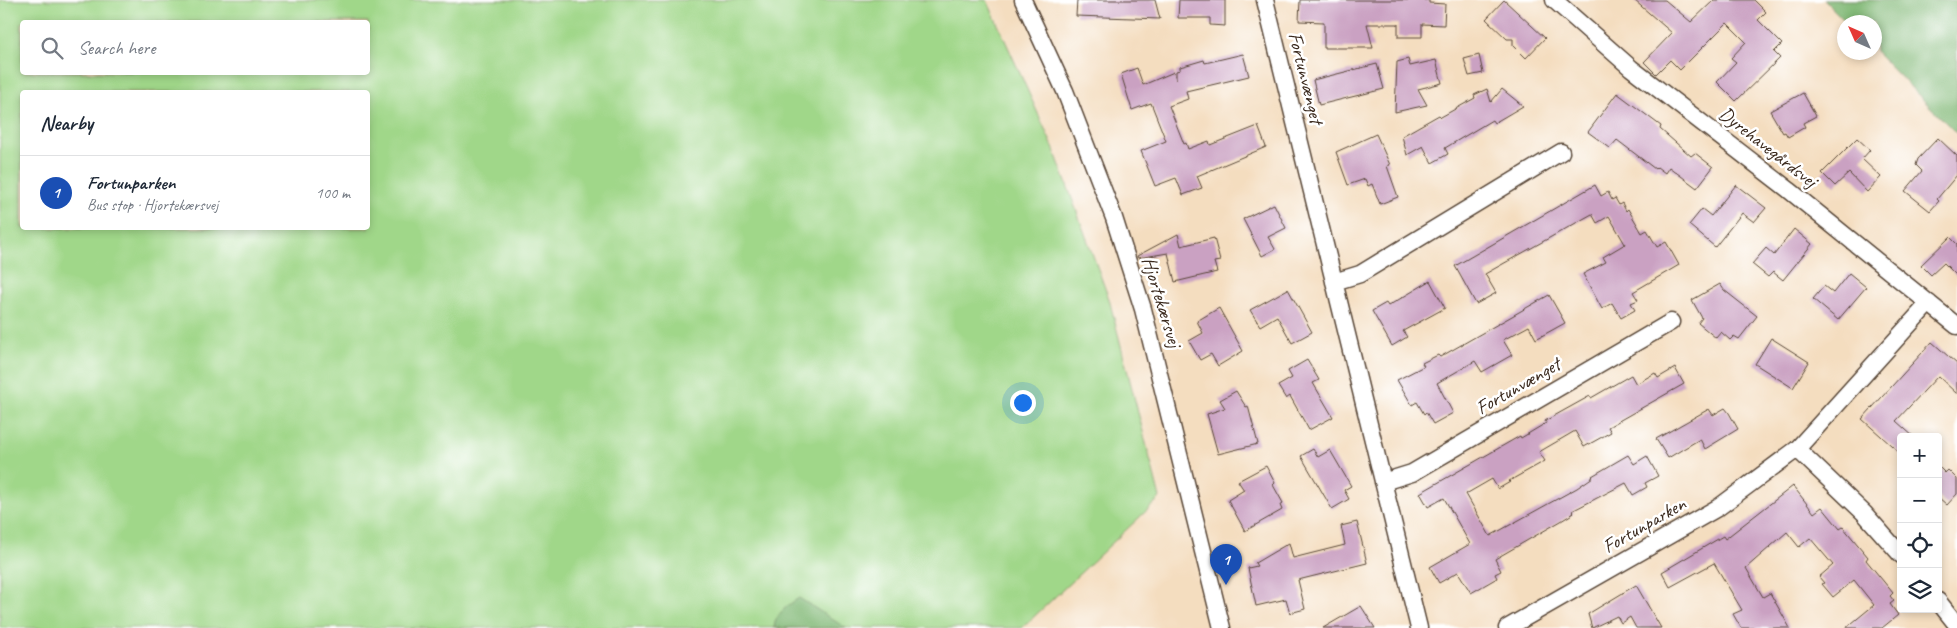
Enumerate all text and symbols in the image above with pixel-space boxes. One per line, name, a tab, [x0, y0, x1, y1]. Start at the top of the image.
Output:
north arrow	[1837, 15, 1882, 60]
search box	[20, 20, 370, 75]
street label: Fortunvænget	[1283, 30, 1330, 130]
icon: search	[38, 34, 66, 62]
text: Search here	[78, 36, 155, 60]
street label: Dyrehavegårdsvej	[1714, 101, 1824, 195]
text: Nearby	[40, 110, 93, 136]
text: Fortunparken	[87, 171, 175, 195]
text: 1	[52, 183, 60, 203]
text: 100 m	[316, 183, 350, 203]
text: Bus stop · Hjortekærsvej	[87, 195, 218, 215]
street label: Hjortekærsvej	[1136, 254, 1188, 352]
street label: Fortunvænget	[1471, 350, 1568, 420]
your location	[1010, 390, 1036, 416]
map controls	[1897, 433, 1942, 613]
button: +	[1897, 433, 1942, 478]
button: −	[1897, 478, 1942, 523]
street label: Fortunparken	[1598, 491, 1691, 559]
button: locate	[1897, 523, 1942, 568]
pin: 1	[1210, 544, 1242, 585]
button: layers	[1897, 568, 1942, 613]

